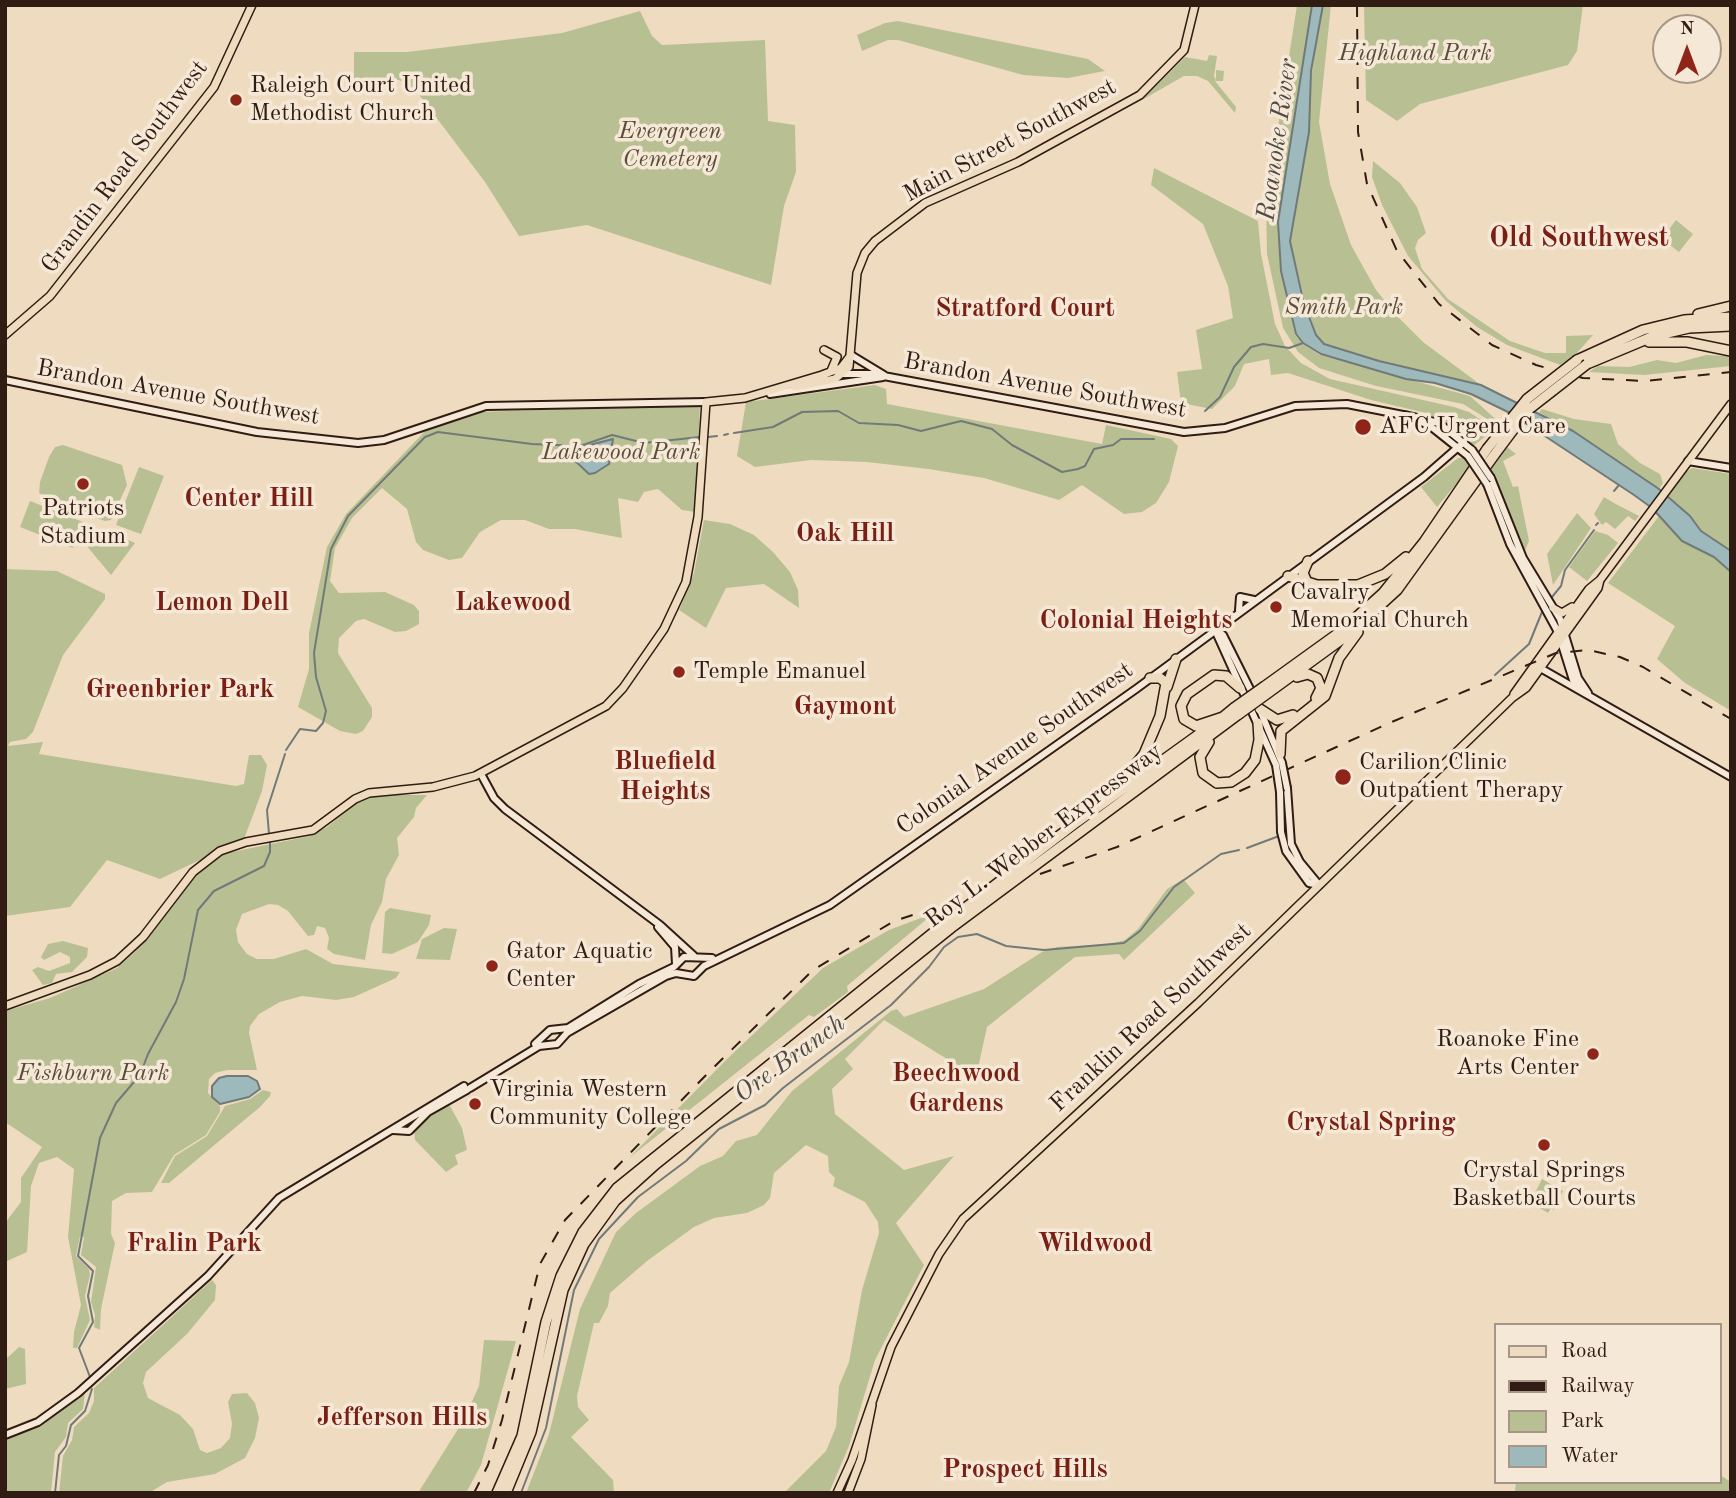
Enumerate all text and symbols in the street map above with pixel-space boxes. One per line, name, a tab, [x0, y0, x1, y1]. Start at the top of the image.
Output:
north arrow	[1652, 14, 1722, 84]
text: N	[1680, 20, 1694, 39]
park label: Highland Park	[1338, 40, 1492, 68]
street label: Grandin Road Southwest	[36, 55, 214, 279]
water label: Roanoke River	[1251, 57, 1305, 223]
place label: Raleigh Court United Methodist Church	[250, 72, 472, 128]
street label: Main Street Southwest	[899, 73, 1121, 209]
marker: Raleigh Court United Methodist Church	[228, 92, 244, 108]
park label: Evergreen Cemetery	[618, 118, 722, 174]
district label: Old Southwest	[1489, 222, 1669, 256]
district label: Stratford Court	[935, 293, 1115, 325]
park label: Smith Park	[1285, 294, 1403, 322]
street label: Brandon Avenue Southwest	[901, 347, 1189, 425]
street label: Brandon Avenue Southwest	[34, 354, 322, 432]
place label: AFC Urgent Care	[1379, 413, 1566, 441]
marker: AFC Urgent Care	[1353, 417, 1373, 437]
park label: Lakewood Park	[541, 439, 701, 467]
marker: Patriots Stadium	[75, 476, 91, 492]
district label: Center Hill	[184, 483, 314, 515]
place label: Patriots Stadium	[40, 495, 126, 551]
district label: Oak Hill	[796, 518, 894, 550]
place label: Cavalry Memorial Church	[1290, 579, 1469, 635]
district label: Lemon Dell	[155, 587, 289, 619]
district label: Lakewood	[455, 587, 571, 619]
marker: Cavalry Memorial Church	[1268, 599, 1284, 615]
district label: Colonial Heights	[1039, 605, 1233, 637]
street label: Colonial Avenue Southwest	[891, 656, 1139, 842]
place label: Temple Emanuel	[693, 658, 866, 686]
marker: Temple Emanuel	[671, 664, 687, 680]
district label: Greenbrier Park	[86, 674, 274, 706]
district label: Gaymont	[794, 691, 896, 723]
street label: Roy L. Webber Expressway	[920, 737, 1168, 935]
district label: Bluefield Heights	[614, 746, 716, 808]
place label: Carilion Clinic Outpatient Therapy	[1359, 749, 1563, 805]
marker: Carilion Clinic Outpatient Therapy	[1333, 767, 1353, 787]
street label: Franklin Road Southwest	[1044, 917, 1258, 1119]
place label: Gator Aquatic Center	[506, 938, 652, 994]
marker: Gator Aquatic Center	[484, 958, 500, 974]
water label: Ore Branch	[728, 1008, 852, 1110]
place label: Roanoke Fine Arts Center	[1436, 1026, 1579, 1082]
marker: Roanoke Fine Arts Center	[1585, 1046, 1601, 1062]
district label: Beechwood Gardens	[892, 1058, 1020, 1120]
park label: Fishburn Park	[17, 1060, 169, 1088]
place label: Virginia Western Community College	[489, 1076, 691, 1132]
marker: Virginia Western Community College	[467, 1096, 483, 1112]
district label: Crystal Spring	[1286, 1107, 1456, 1139]
marker: Crystal Springs Basketball Courts	[1536, 1137, 1552, 1153]
place label: Crystal Springs Basketball Courts	[1452, 1157, 1636, 1213]
district label: Fralin Park	[126, 1228, 262, 1260]
district label: Wildwood	[1038, 1228, 1152, 1260]
legend	[1494, 1323, 1722, 1484]
text: Road	[1561, 1341, 1608, 1362]
text: Railway	[1561, 1376, 1635, 1397]
district label: Jefferson Hills	[317, 1402, 487, 1434]
text: Park	[1561, 1411, 1604, 1432]
text: Water	[1561, 1446, 1618, 1467]
district label: Prospect Hills	[942, 1454, 1108, 1486]

